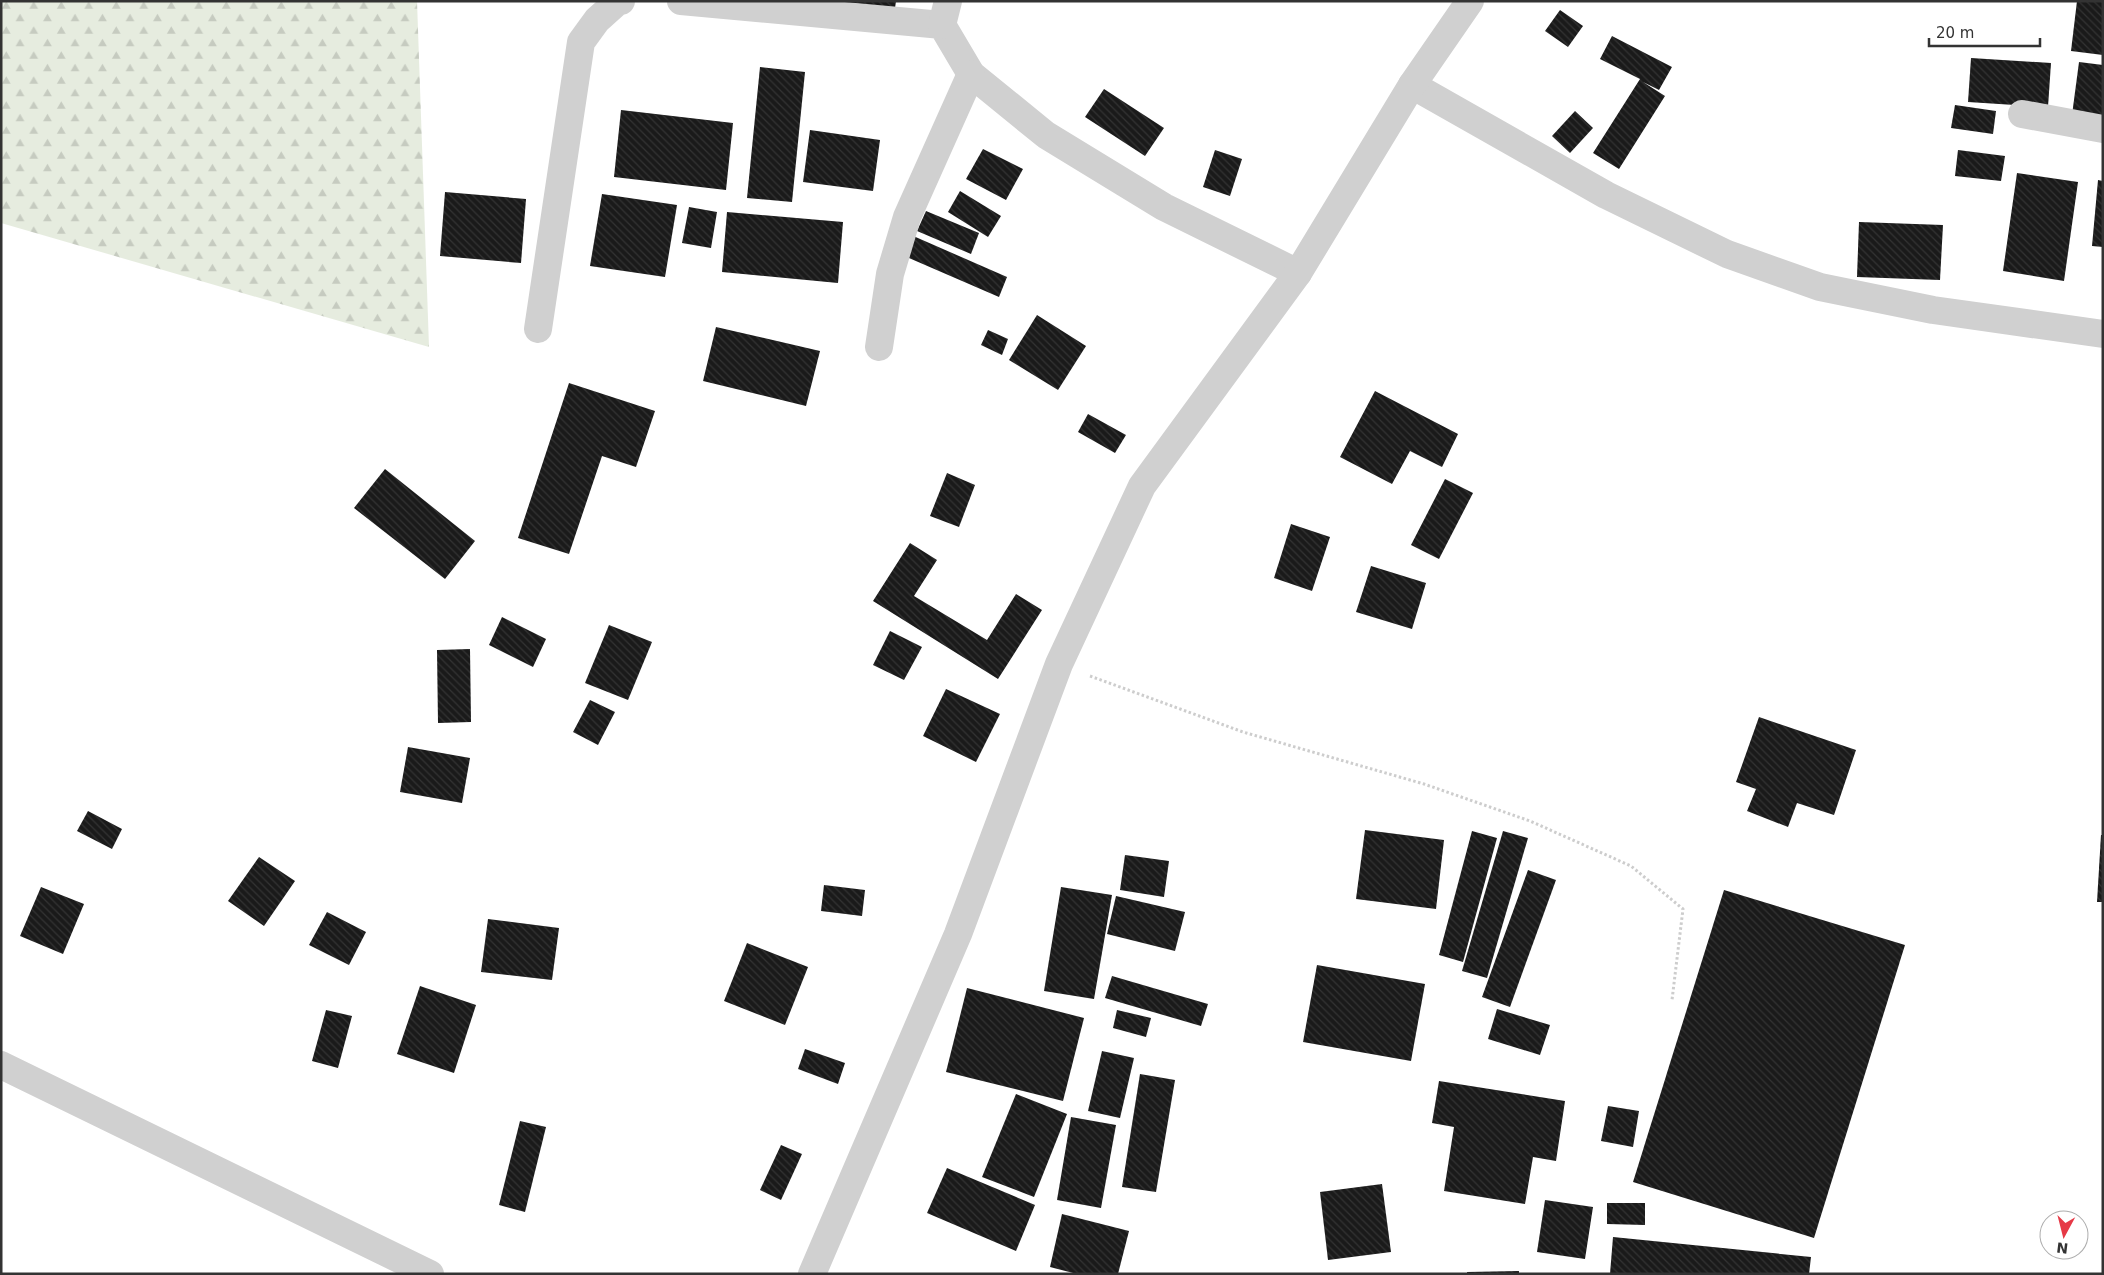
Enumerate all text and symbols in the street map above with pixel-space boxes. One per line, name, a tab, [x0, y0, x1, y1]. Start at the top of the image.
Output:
scale bar	[1929, 15, 2040, 47]
text: 20 m	[1936, 24, 1974, 42]
north arrow	[2039, 1210, 2089, 1260]
text: N	[2056, 1239, 2069, 1257]

